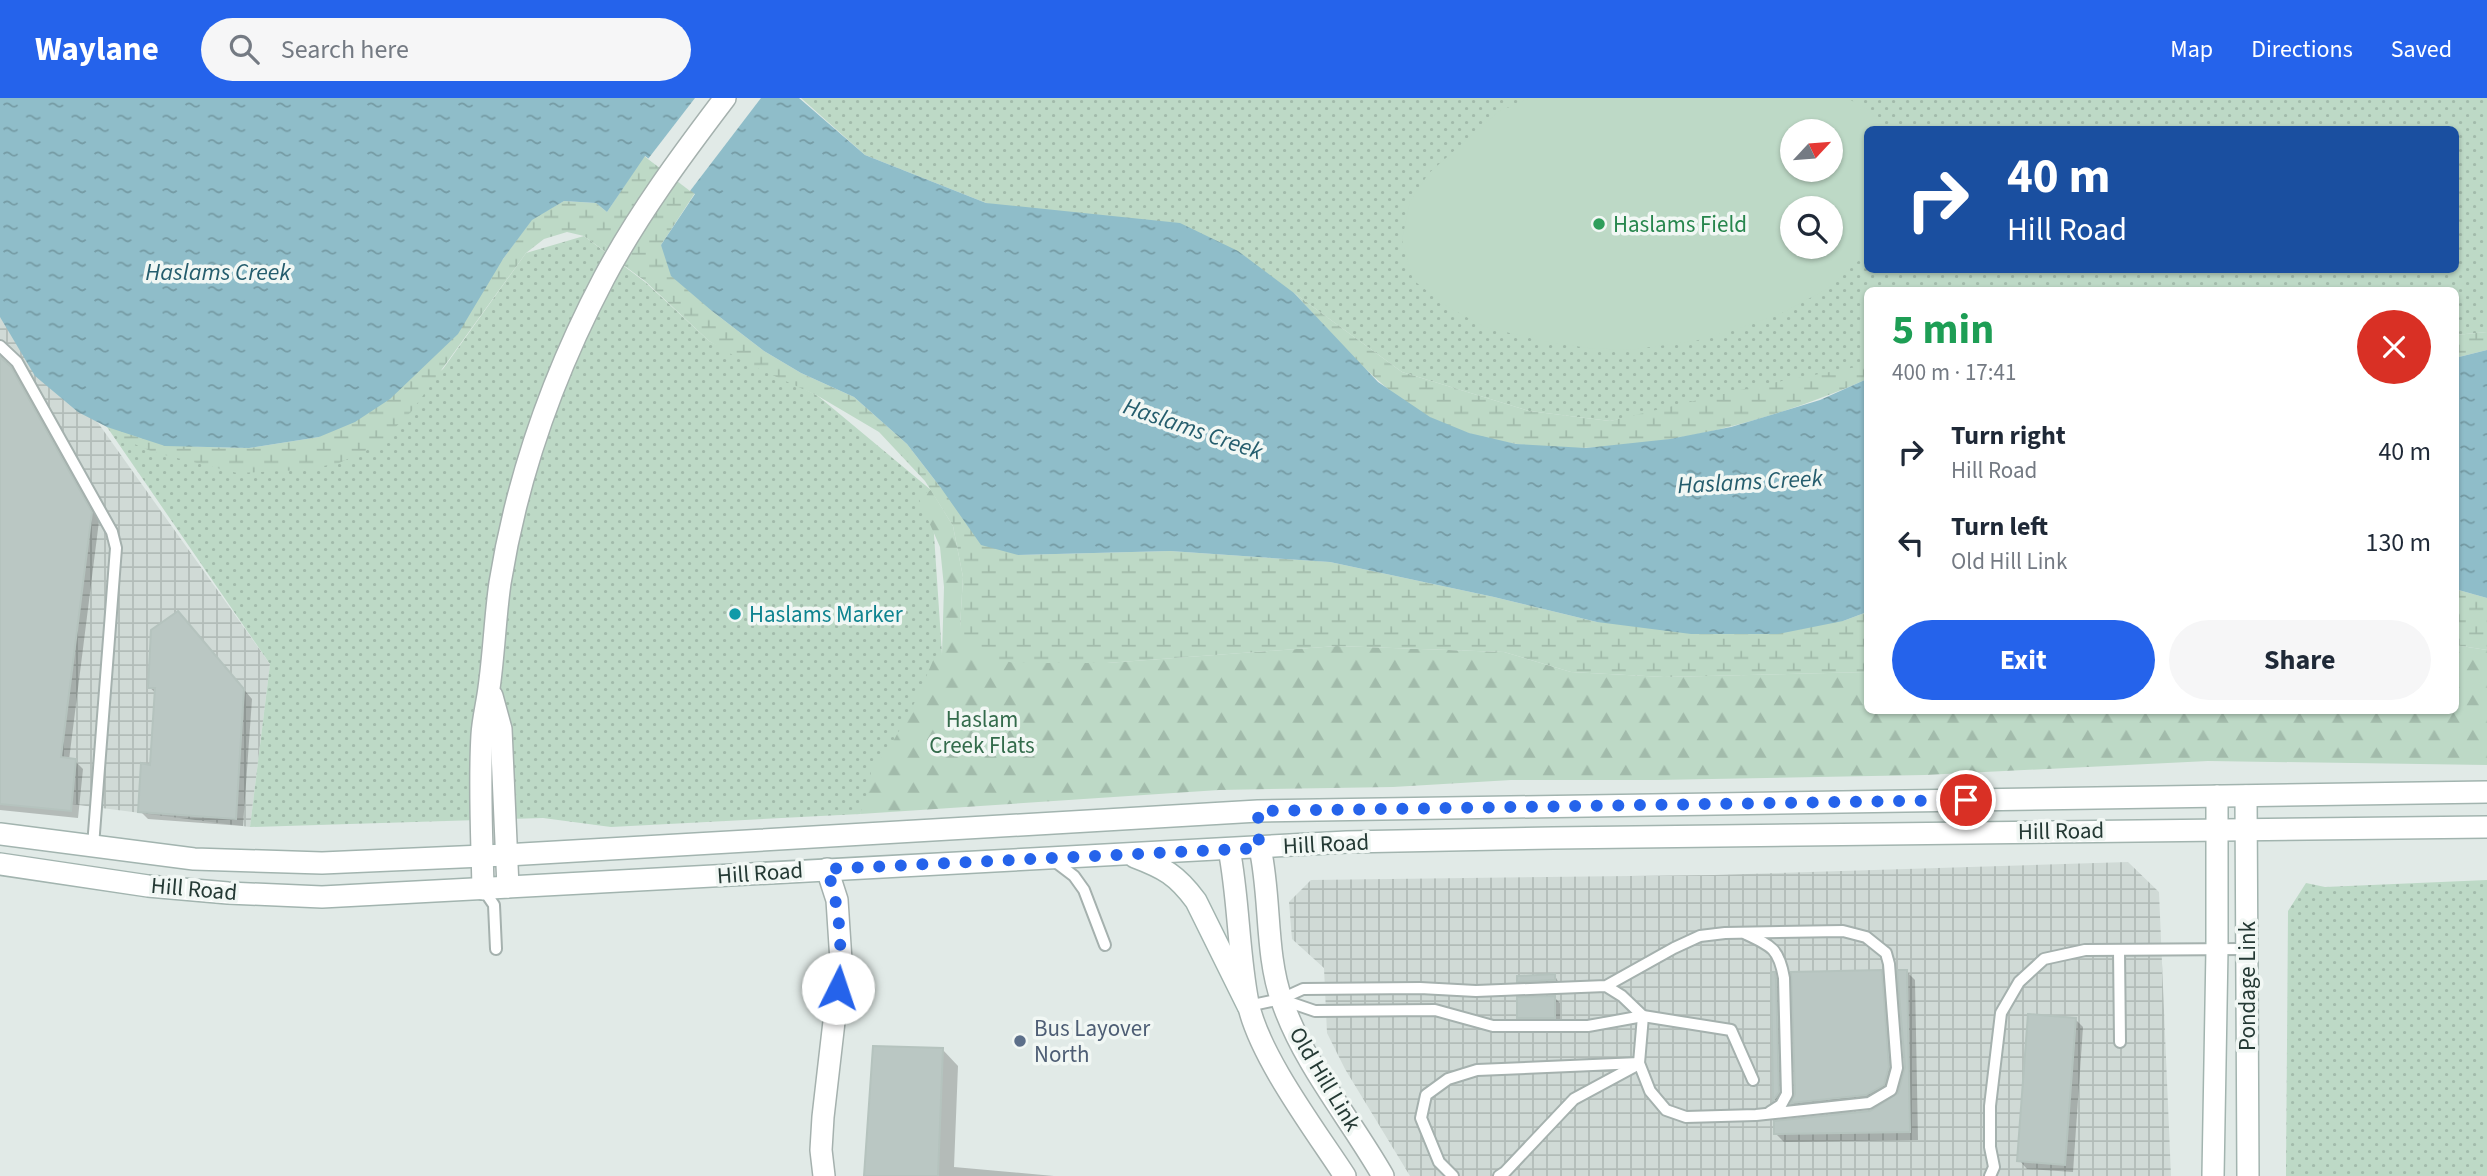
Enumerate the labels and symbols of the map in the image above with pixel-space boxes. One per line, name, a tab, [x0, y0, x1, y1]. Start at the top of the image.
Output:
north arrow	[1780, 119, 1843, 182]
place label: Haslams Field	[1613, 208, 1747, 241]
marker: Haslams Field	[1591, 216, 1607, 232]
water label: Haslams Creek	[145, 255, 291, 290]
water label: Haslams Creek	[1118, 389, 1268, 469]
water label: Haslams Creek	[1676, 461, 1824, 503]
place label: Haslams Marker	[749, 598, 904, 631]
marker: Haslams Marker	[727, 606, 743, 622]
park label: Haslam Creek Flats	[929, 703, 1035, 762]
pin	[1936, 770, 1996, 830]
street label: Hill Road	[2018, 814, 2104, 848]
street label: Hill Road	[1282, 825, 1370, 863]
street label: Hill Road	[716, 854, 804, 892]
street label: Hill Road	[150, 869, 238, 909]
street label: Pondage Link	[2231, 920, 2264, 1051]
position arrow	[801, 951, 875, 1025]
place label: Bus Layover North	[1034, 1012, 1151, 1071]
street label: Old Hill Link	[1281, 1021, 1369, 1138]
marker: Bus Layover North	[1012, 1033, 1028, 1049]

